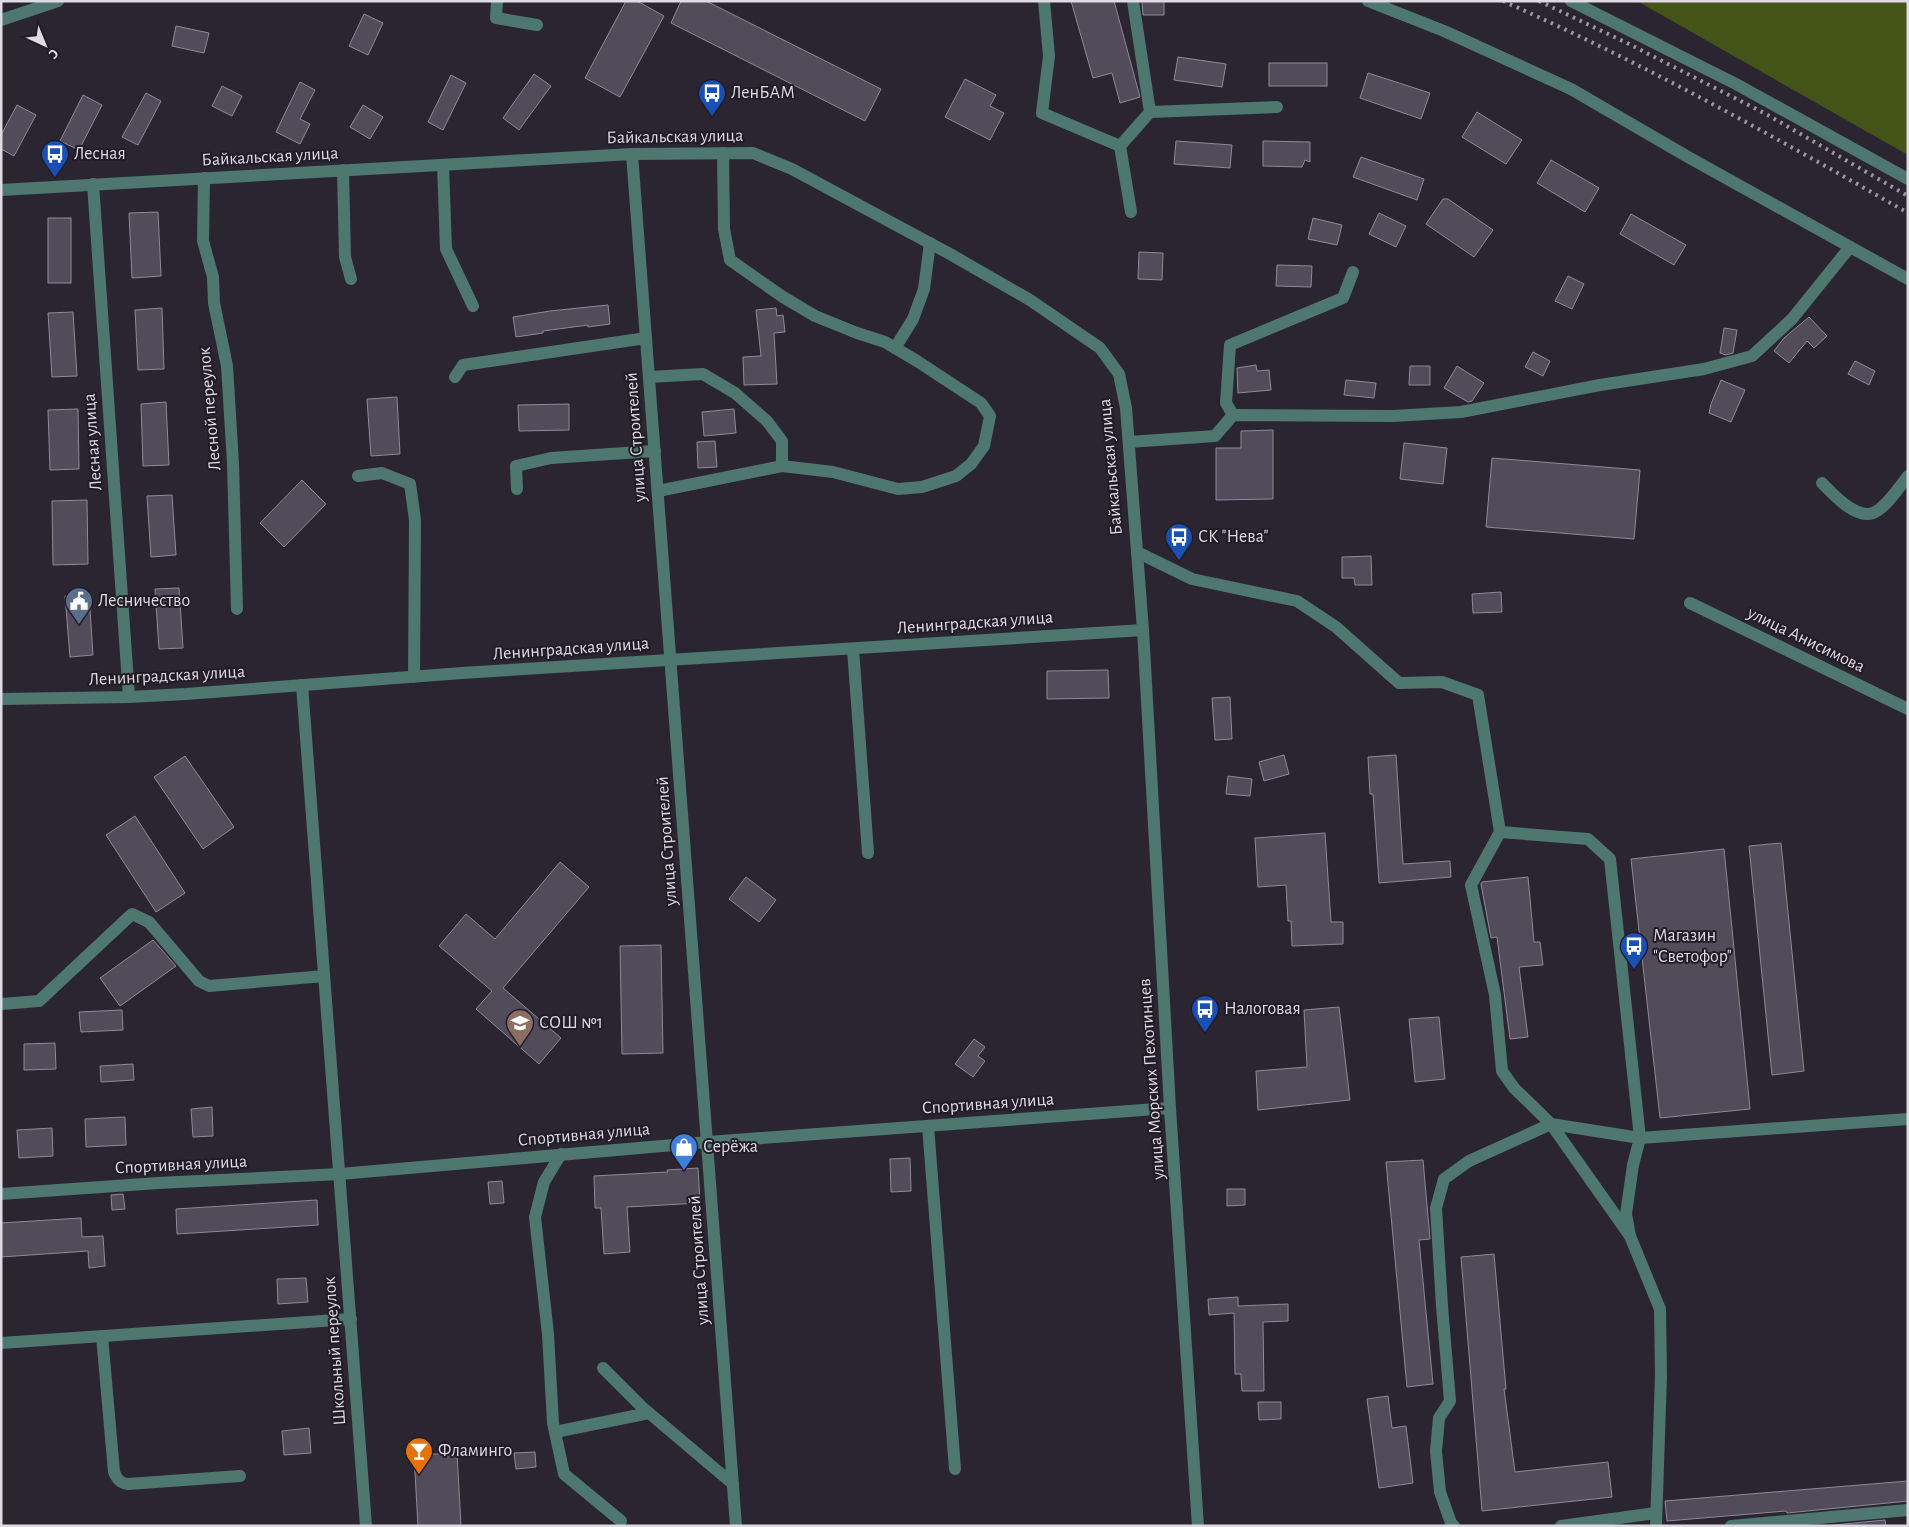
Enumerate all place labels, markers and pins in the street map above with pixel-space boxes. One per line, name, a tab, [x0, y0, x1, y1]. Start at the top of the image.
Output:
bus stop icon: ЛенБАМ	[697, 78, 727, 117]
place label: ЛенБАМ	[731, 84, 795, 102]
bus stop icon: Лесная	[40, 139, 70, 178]
place label: Лесная	[74, 145, 126, 163]
bus stop icon: СК "Нева"	[1164, 522, 1194, 561]
place label: СК "Нева"	[1198, 528, 1268, 546]
public building icon: Лесничество	[64, 586, 94, 625]
place label: Лесничество	[98, 592, 190, 610]
place label: Магазин "Светофор"	[1653, 927, 1732, 966]
bus stop icon: Магазин "Светофор"	[1619, 931, 1649, 970]
bus stop icon: Налоговая	[1190, 994, 1220, 1033]
place label: Налоговая	[1224, 1000, 1301, 1018]
school or university icon: СОШ №1	[505, 1008, 535, 1047]
place label: СОШ №1	[539, 1014, 603, 1032]
shop icon: Серёжа	[669, 1132, 699, 1171]
place label: Серёжа	[703, 1138, 758, 1156]
bar icon: Фламинго	[404, 1436, 434, 1475]
place label: Фламинго	[438, 1442, 512, 1460]

